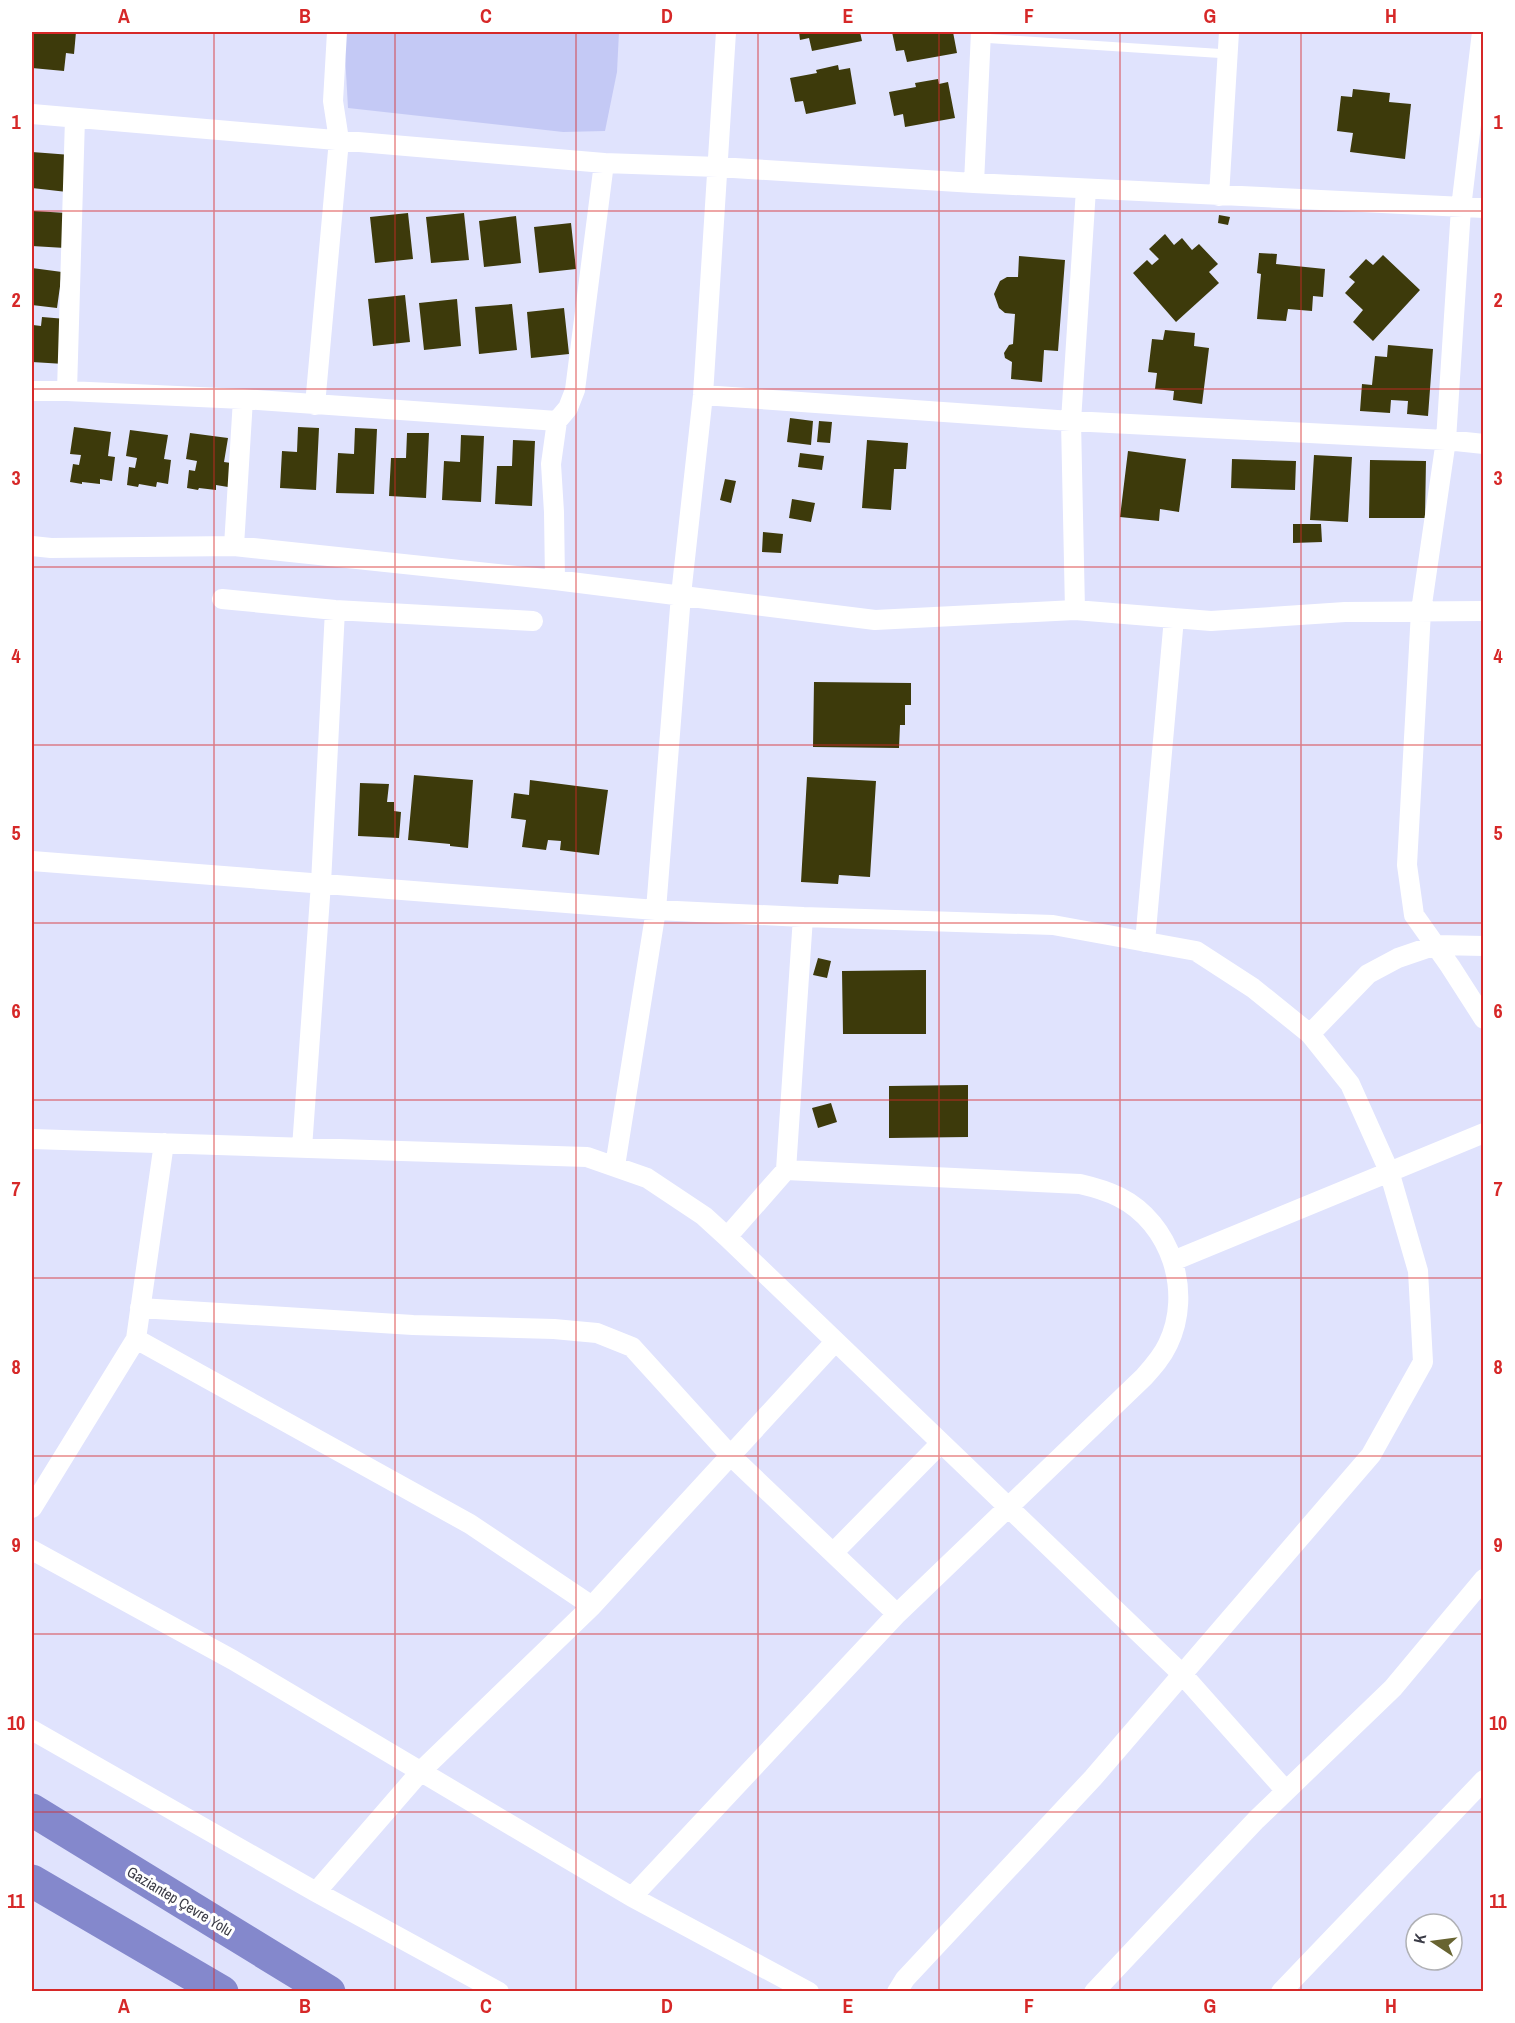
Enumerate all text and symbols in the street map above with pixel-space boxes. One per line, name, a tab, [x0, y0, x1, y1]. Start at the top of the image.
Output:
text: A	[118, 2, 130, 29]
text: B	[299, 2, 311, 29]
text: C	[480, 2, 492, 29]
text: D	[661, 2, 673, 29]
text: E	[843, 2, 854, 29]
text: F	[1024, 2, 1034, 29]
text: G	[1204, 2, 1216, 29]
text: H	[1385, 2, 1397, 29]
text: 1	[11, 108, 21, 135]
text: 1	[1493, 108, 1503, 135]
text: 2	[11, 286, 21, 313]
text: 2	[1493, 286, 1503, 313]
text: 3	[11, 464, 21, 491]
text: 3	[1493, 464, 1503, 491]
text: 4	[11, 642, 21, 669]
text: 4	[1493, 642, 1503, 669]
text: 5	[11, 819, 21, 846]
text: 5	[1493, 819, 1503, 846]
text: 6	[11, 997, 21, 1024]
text: 6	[1493, 997, 1503, 1024]
text: 7	[11, 1175, 21, 1202]
text: 7	[1493, 1175, 1503, 1202]
text: 8	[11, 1353, 21, 1380]
text: 8	[1493, 1353, 1503, 1380]
text: 9	[11, 1531, 21, 1558]
text: 9	[1493, 1531, 1503, 1558]
text: 10	[7, 1709, 25, 1736]
text: 10	[1489, 1709, 1507, 1736]
street label: Gaziantep Çevre Yolu	[123, 1861, 237, 1941]
text: 11	[7, 1887, 26, 1914]
text: 11	[1489, 1887, 1508, 1914]
north arrow	[1404, 1912, 1464, 1972]
text: K	[1408, 1931, 1431, 1946]
text: A	[118, 1992, 130, 2019]
text: B	[299, 1992, 311, 2019]
text: C	[480, 1992, 492, 2019]
text: D	[661, 1992, 673, 2019]
text: E	[843, 1992, 854, 2019]
text: F	[1024, 1992, 1034, 2019]
text: G	[1204, 1992, 1216, 2019]
text: H	[1385, 1992, 1397, 2019]

